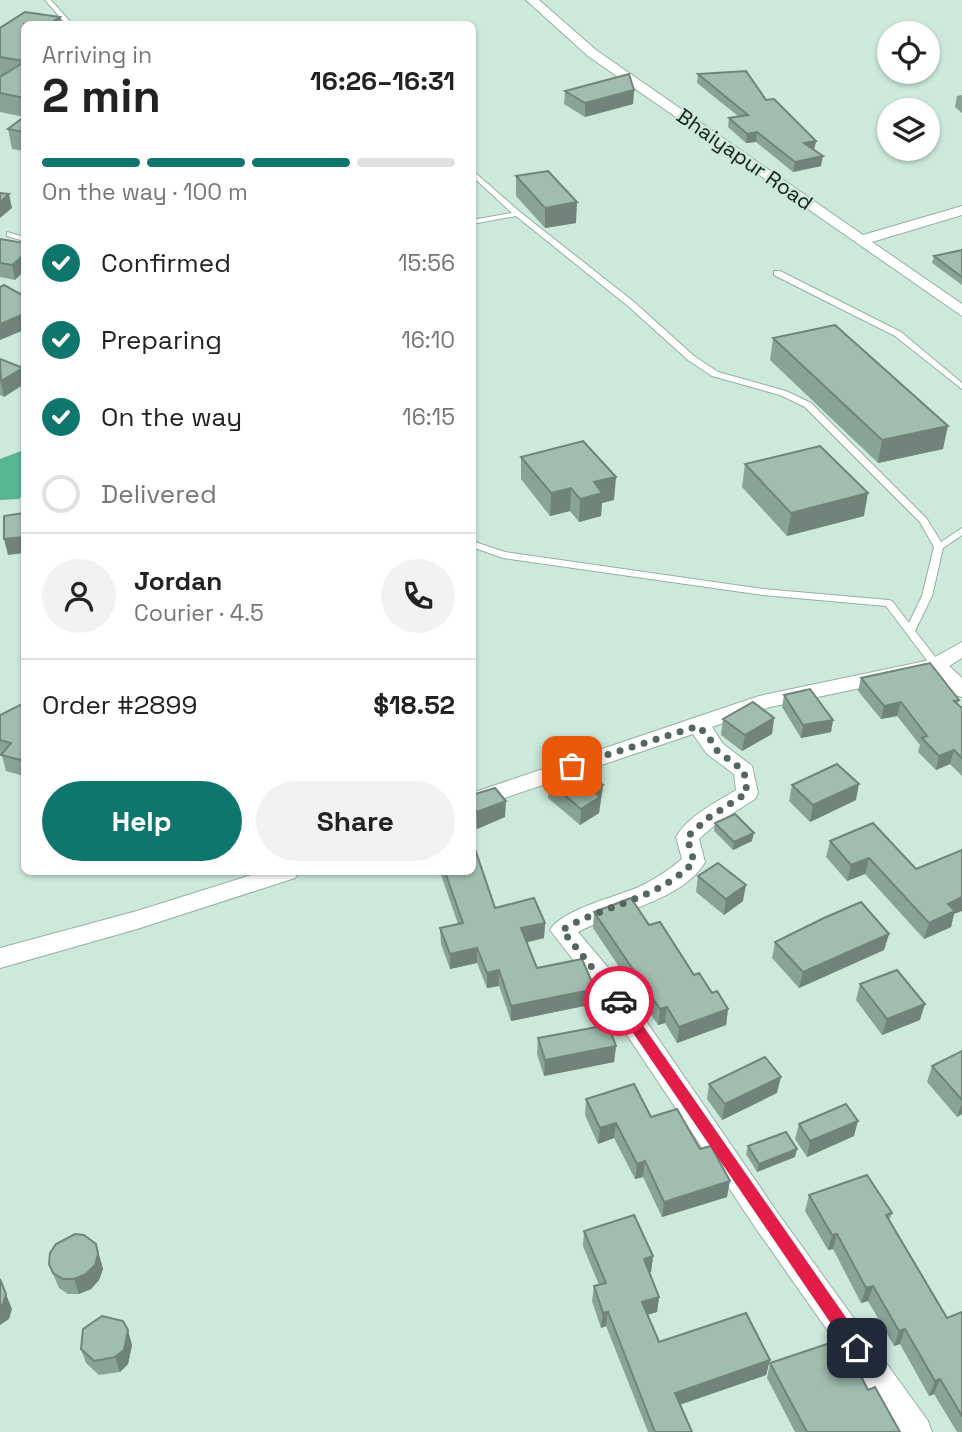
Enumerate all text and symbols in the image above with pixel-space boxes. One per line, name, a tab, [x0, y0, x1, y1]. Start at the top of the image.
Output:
map controls	[877, 21, 940, 161]
button: locate	[877, 21, 940, 84]
text: Arriving in	[42, 40, 152, 70]
text: 16:26–16:31	[310, 64, 455, 98]
text: 2 min	[42, 67, 161, 125]
button: layers	[877, 98, 940, 161]
street label: Bhaiyapur Road	[672, 102, 818, 216]
text: On the way · 100 m	[42, 177, 248, 207]
icon: check	[42, 244, 80, 282]
text: Confirmed	[101, 246, 231, 280]
text: 15:56	[398, 248, 455, 278]
icon: check	[42, 321, 80, 359]
text: Preparing	[101, 323, 222, 357]
text: 16:10	[401, 325, 455, 355]
icon: check	[42, 398, 80, 436]
text: On the way	[101, 400, 242, 434]
text: 16:15	[402, 402, 455, 432]
text: Delivered	[101, 477, 217, 511]
button: person	[42, 559, 116, 633]
button: phone	[381, 559, 455, 633]
text: Jordan	[134, 564, 222, 598]
text: Courier · 4.5	[134, 598, 264, 628]
text: Order #2899	[42, 688, 197, 722]
text: $18.52	[373, 688, 455, 722]
pin	[542, 736, 602, 796]
icon: bag	[553, 747, 591, 785]
button: Help	[42, 781, 242, 861]
button: Share	[256, 781, 455, 861]
courier	[584, 966, 654, 1036]
icon: car	[600, 982, 638, 1020]
pin	[827, 1318, 887, 1378]
icon: home	[838, 1329, 876, 1367]

